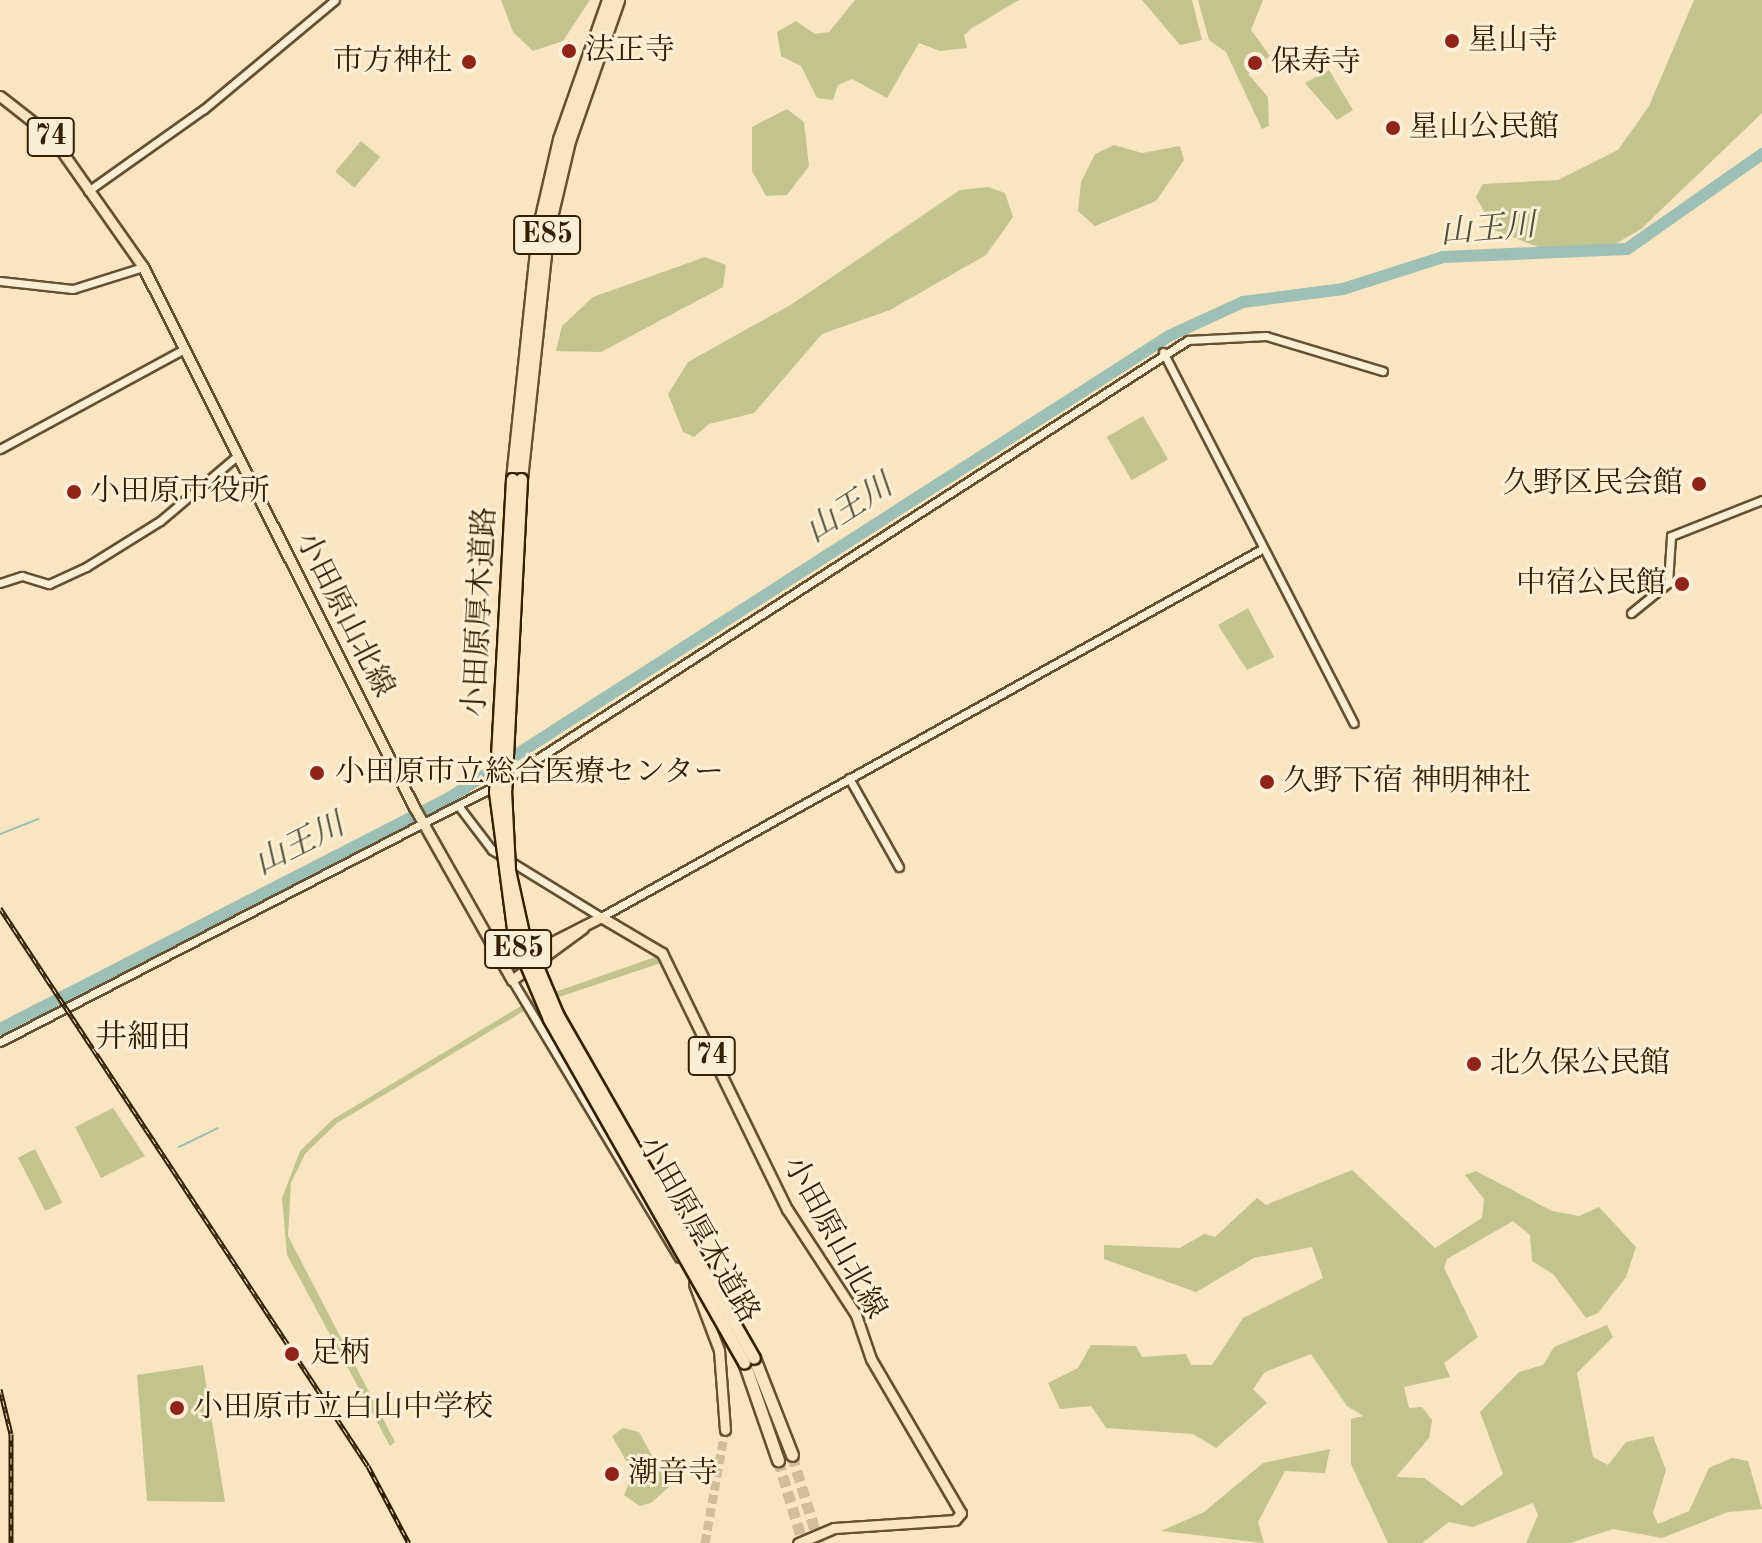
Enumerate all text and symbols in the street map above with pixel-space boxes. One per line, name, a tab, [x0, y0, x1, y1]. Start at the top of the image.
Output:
place label: 星山寺	[1468, 23, 1558, 59]
marker: 星山寺	[1443, 32, 1461, 50]
place label: 法正寺	[585, 33, 675, 69]
marker: 法正寺	[560, 42, 578, 60]
place label: 市方神社	[333, 44, 453, 80]
place label: 保寿寺	[1271, 45, 1361, 81]
marker: 市方神社	[460, 53, 478, 71]
marker: 保寿寺	[1246, 54, 1264, 72]
place label: 星山公民館	[1409, 110, 1559, 146]
road number: 74	[25, 113, 77, 161]
marker: 星山公民館	[1384, 119, 1402, 137]
water label: 山王川	[1439, 208, 1537, 254]
road number: E85	[513, 211, 581, 259]
place label: 久野区民会館	[1503, 466, 1683, 502]
water label: 山王川	[799, 468, 901, 552]
place label: 小田原市役所	[90, 474, 270, 510]
marker: 久野区民会館	[1690, 475, 1708, 493]
marker: 小田原市役所	[65, 483, 83, 501]
street label: 小田原厚木道路	[458, 506, 504, 718]
street label: 小田原山北線	[287, 527, 401, 703]
place label: 中宿公民館	[1516, 566, 1666, 602]
marker: 中宿公民館	[1673, 575, 1691, 593]
place label: 小田原市立総合医療センター	[335, 755, 725, 791]
marker: 小田原市立総合医療センター	[306, 762, 328, 784]
place label: 久野下宿 神明神社	[1283, 764, 1531, 800]
marker: 久野下宿 神明神社	[1258, 773, 1276, 791]
water label: 山王川	[249, 807, 351, 885]
road number: E85	[484, 925, 552, 973]
district label: 井細田	[95, 1020, 191, 1058]
road number: 74	[686, 1032, 738, 1080]
place label: 北久保公民館	[1490, 1046, 1670, 1082]
marker: 北久保公民館	[1465, 1055, 1483, 1073]
street label: 小田原厚木道路	[630, 1130, 766, 1330]
street label: 小田原山北線	[775, 1151, 893, 1325]
place label: 足柄	[310, 1336, 370, 1372]
marker: 足柄	[281, 1343, 303, 1365]
place label: 小田原市立白山中学校	[193, 1390, 493, 1426]
marker: 小田原市立白山中学校	[168, 1399, 186, 1417]
place label: 潮音寺	[628, 1456, 718, 1492]
marker: 潮音寺	[603, 1465, 621, 1483]

